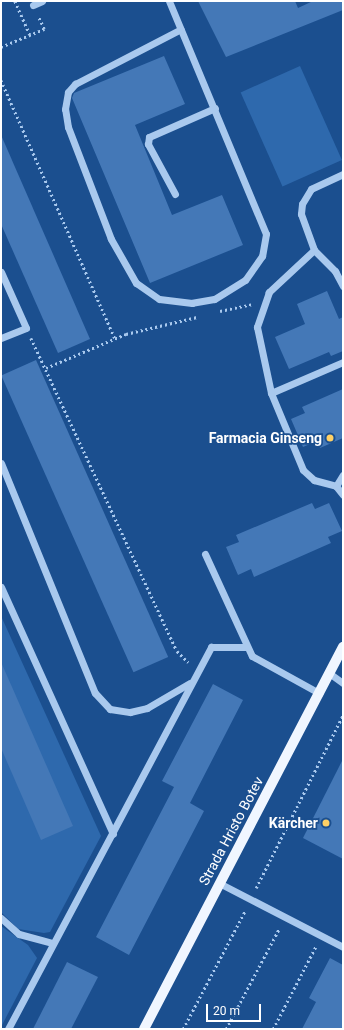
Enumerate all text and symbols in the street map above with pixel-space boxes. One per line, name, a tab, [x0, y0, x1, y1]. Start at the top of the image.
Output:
place label: Farmacia Ginseng	[209, 430, 322, 446]
marker: Farmacia Ginseng	[325, 433, 335, 443]
street label: Strada Hristo Botev	[195, 774, 267, 888]
place label: Kärcher	[269, 815, 318, 831]
marker: Kärcher	[321, 818, 331, 828]
scale bar	[208, 996, 263, 1022]
text: 20 m	[213, 1004, 240, 1018]

